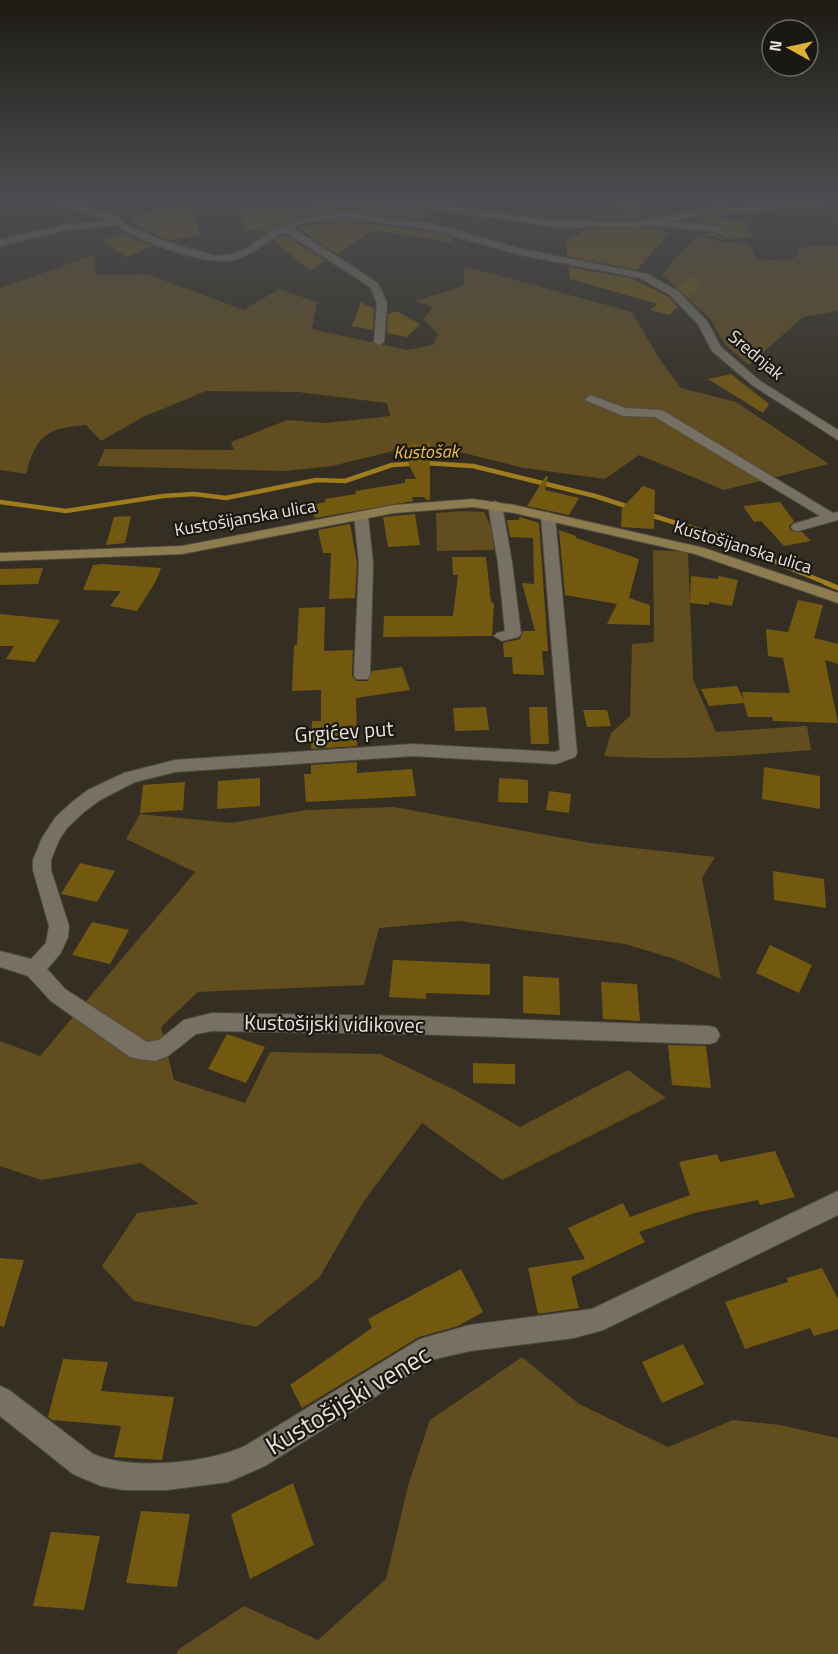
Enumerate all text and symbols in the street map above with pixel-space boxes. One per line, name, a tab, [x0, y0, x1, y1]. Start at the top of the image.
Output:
north arrow	[760, 18, 820, 78]
text: N	[762, 39, 788, 53]
street label: Srednjak	[722, 323, 790, 386]
water label: Kustošak	[393, 437, 461, 466]
street label: Kustošijanska ulica	[172, 492, 318, 543]
street label: Kustošijanska ulica	[671, 513, 816, 580]
street label: Grgićev put	[293, 712, 395, 750]
street label: Kustošijski vidikovec	[244, 1005, 424, 1041]
street label: Kustošijski venec	[258, 1335, 438, 1464]

